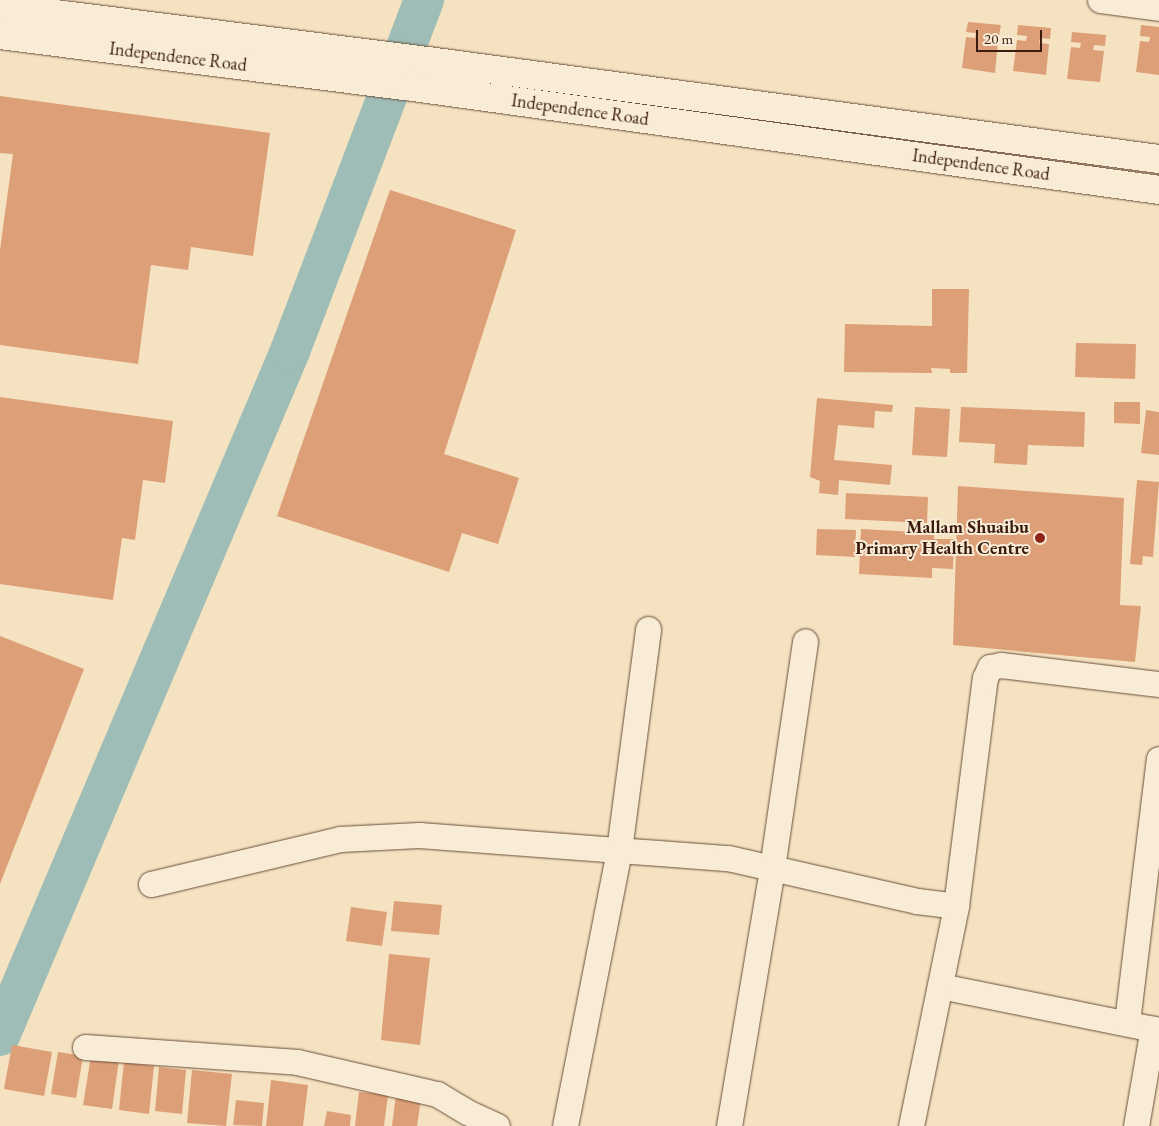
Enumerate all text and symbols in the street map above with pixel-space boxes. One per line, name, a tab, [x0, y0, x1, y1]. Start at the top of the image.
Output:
scale bar	[979, 20, 1045, 52]
text: 20 m	[984, 29, 1013, 48]
street label: Independence Road	[108, 38, 248, 76]
street label: Independence Road	[510, 90, 650, 130]
street label: Independence Road	[911, 145, 1051, 185]
place label: Mallam Shuaibu Primary Health Centre	[855, 517, 1029, 560]
marker: Mallam Shuaibu Primary Health Centre	[1033, 531, 1047, 545]

